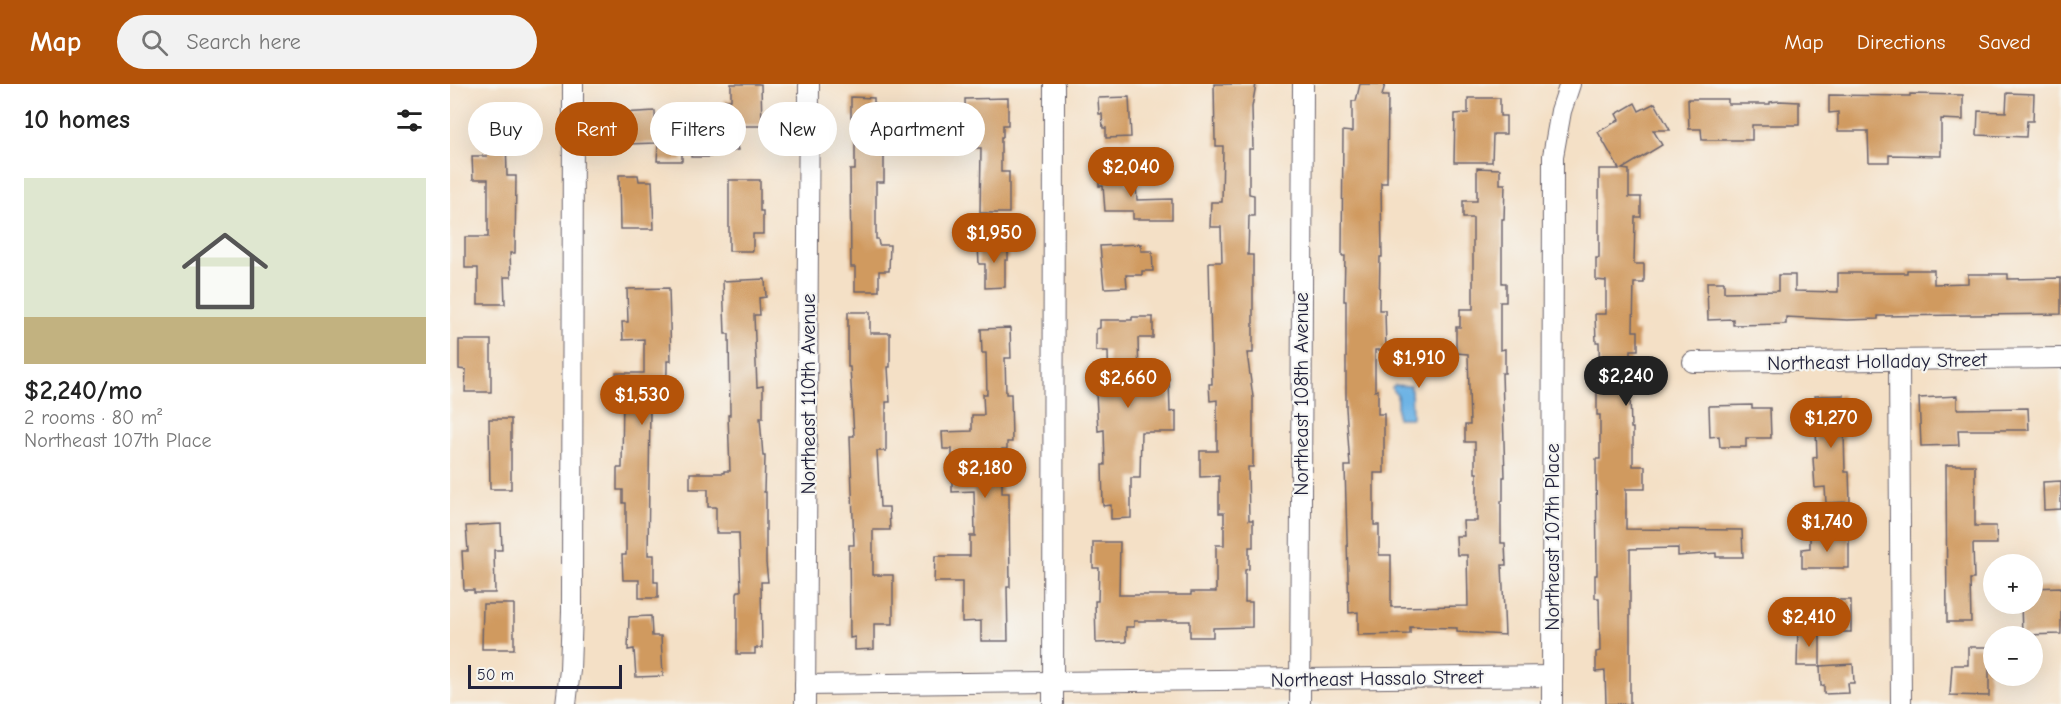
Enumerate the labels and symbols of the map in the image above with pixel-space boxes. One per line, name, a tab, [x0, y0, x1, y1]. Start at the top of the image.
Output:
pin: $2,040	[1082, 147, 1180, 198]
pin: $1,950	[945, 213, 1043, 264]
street label: Northeast 108th Avenue	[1290, 292, 1313, 496]
street label: Northeast 110th Avenue	[797, 293, 820, 495]
pin: $1,910	[1370, 338, 1468, 389]
street label: Northeast Holladay Street	[1767, 348, 1988, 375]
pin: $2,240	[1577, 356, 1675, 407]
pin: $2,660	[1079, 358, 1177, 409]
pin: $1,530	[593, 375, 691, 426]
pin: $1,270	[1782, 398, 1880, 449]
street label: Northeast 107th Place	[1541, 443, 1564, 631]
pin: $2,180	[936, 448, 1034, 499]
pin: $1,740	[1778, 502, 1876, 553]
pin: $2,410	[1760, 597, 1858, 648]
scale bar	[468, 662, 622, 690]
street label: Northeast Hassalo Street	[1271, 665, 1485, 692]

